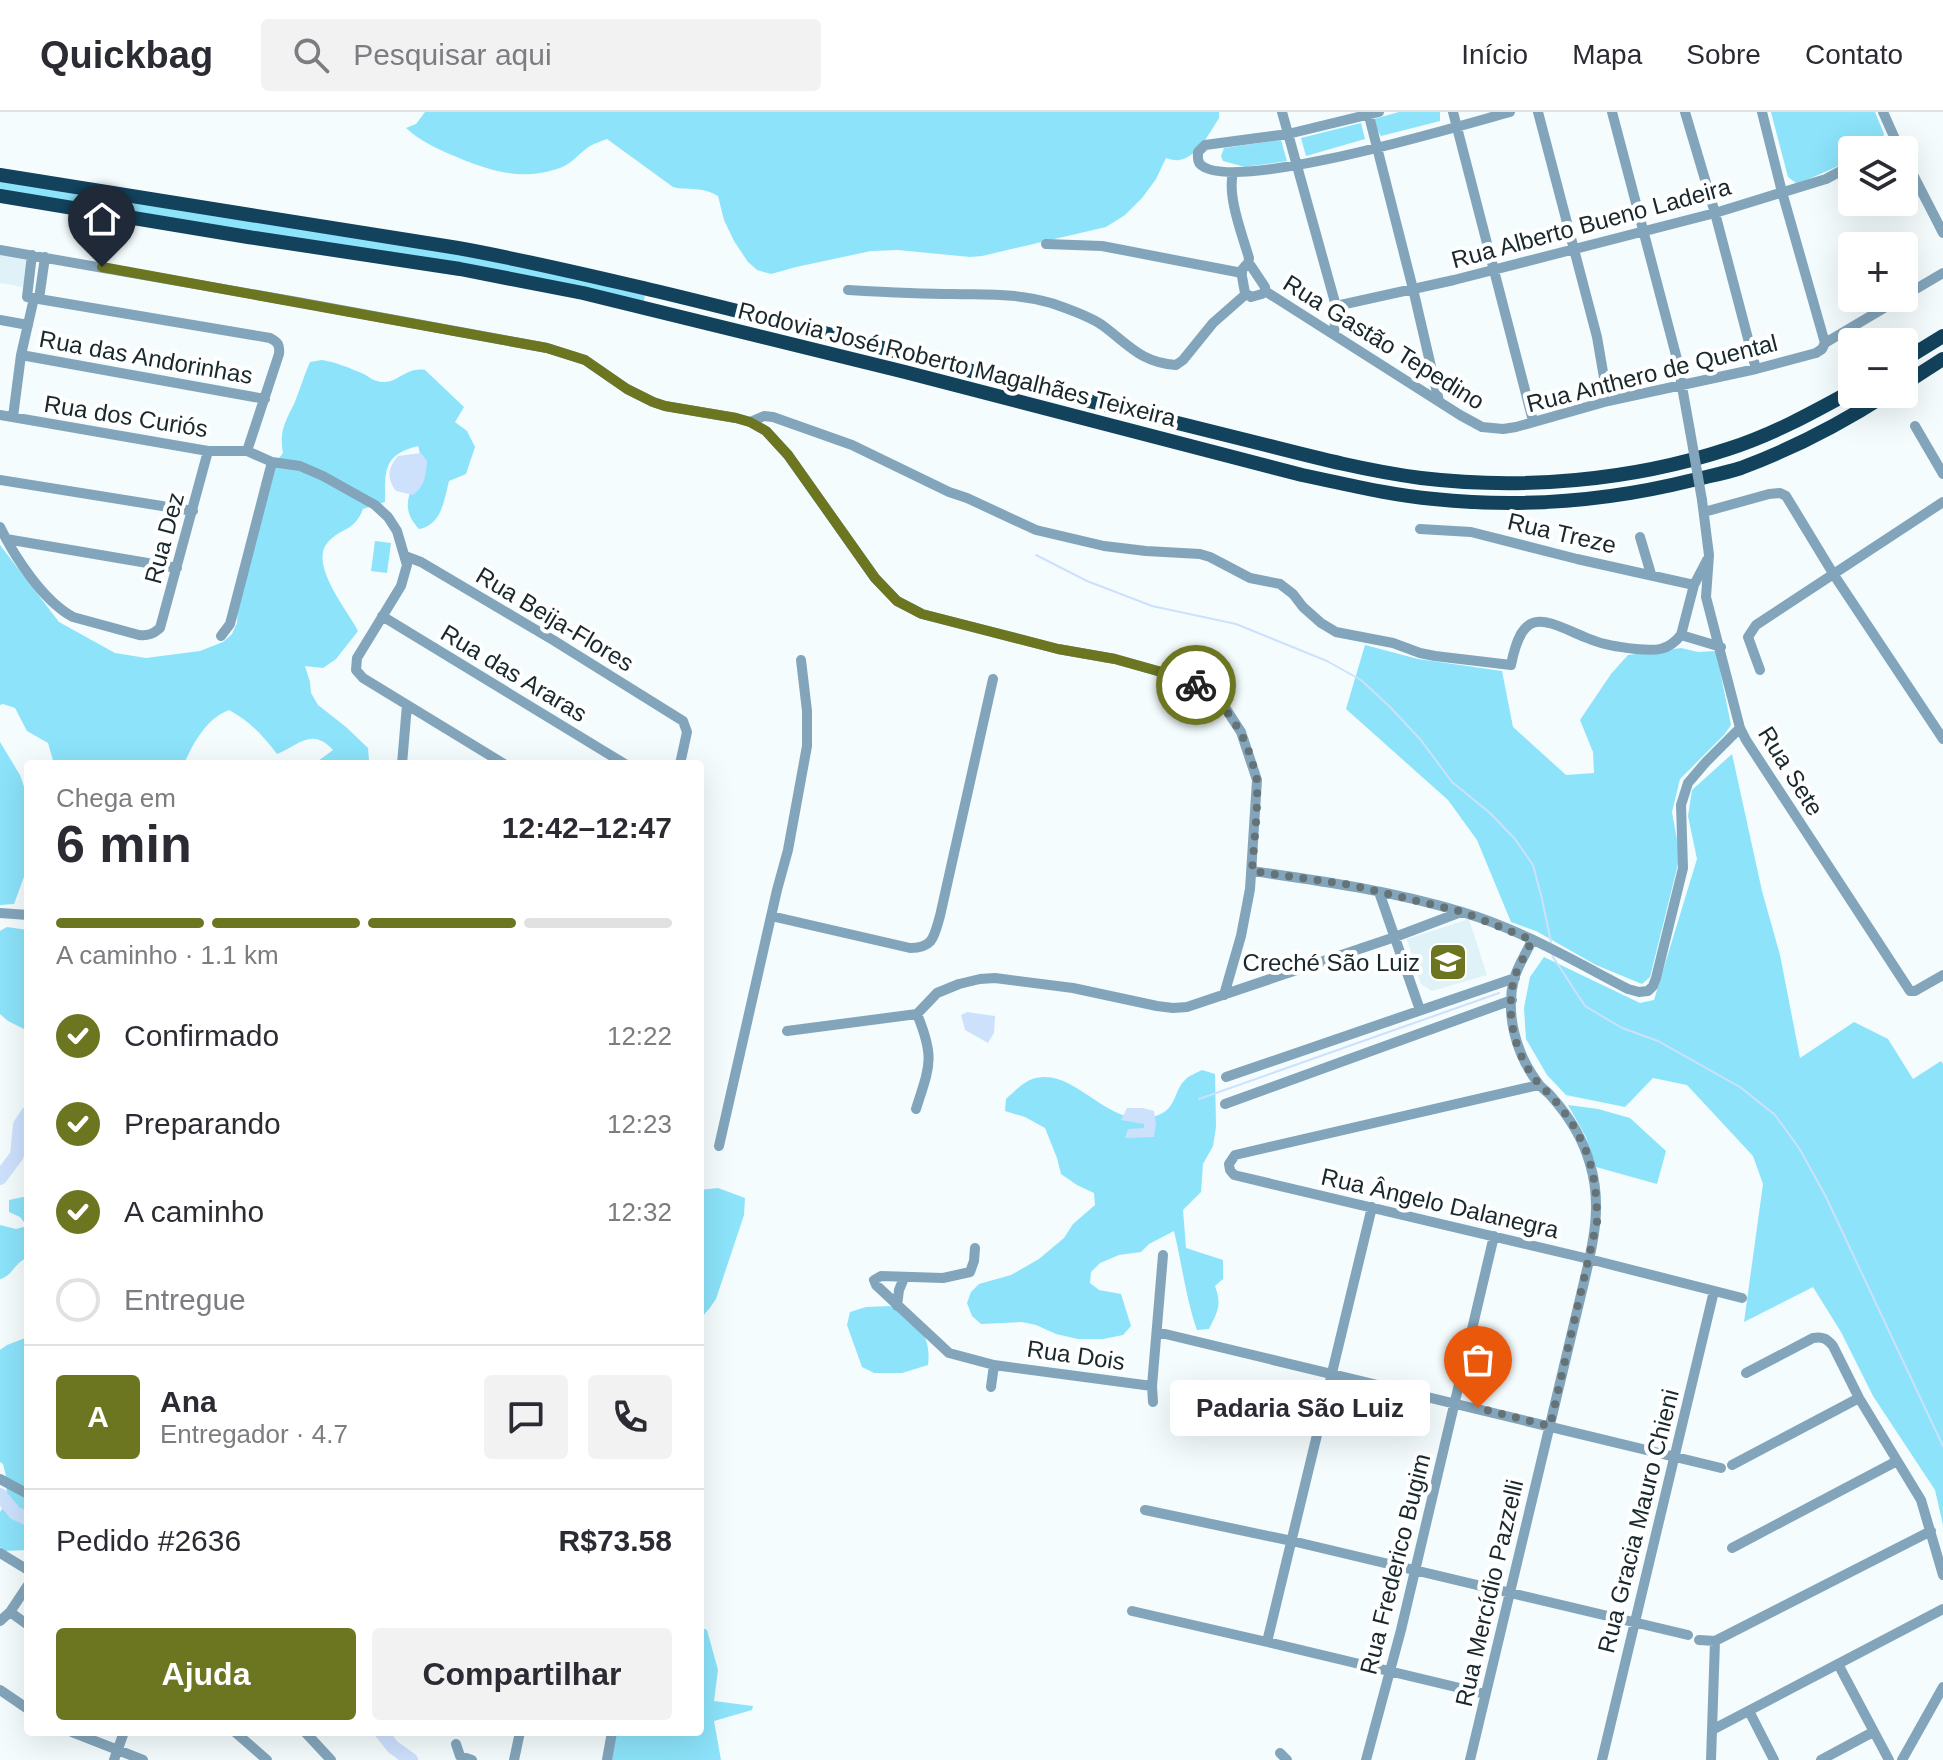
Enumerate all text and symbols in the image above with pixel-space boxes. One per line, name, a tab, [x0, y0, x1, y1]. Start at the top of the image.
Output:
search box	[261, 19, 821, 91]
icon: search	[289, 33, 333, 77]
text: Quickbag	[40, 34, 213, 76]
text: Pesquisar aqui	[353, 38, 552, 71]
text: Início	[1461, 39, 1528, 70]
text: Mapa	[1572, 39, 1642, 70]
text: Sobre	[1686, 39, 1761, 70]
text: Contato	[1805, 39, 1903, 70]
map controls	[1838, 136, 1918, 408]
button: layers	[1838, 136, 1918, 216]
street label: Rua Alberto Bueno Ladeira	[1448, 172, 1734, 273]
pin	[68, 185, 136, 267]
icon: home	[80, 197, 124, 241]
button: +	[1838, 232, 1918, 312]
street label: Rua Gastão Tepedino	[1279, 269, 1489, 415]
street label: Rodovia José Roberto Magalhães Teixeira	[735, 296, 1179, 432]
street label: Rua das Andorinhas	[37, 325, 255, 389]
button: −	[1838, 328, 1918, 408]
street label: Rua Anthero de Quental	[1524, 329, 1780, 417]
street label: Rua dos Curiós	[42, 390, 210, 442]
street label: Rua Dez	[139, 489, 189, 587]
street label: Rua Treze	[1505, 507, 1619, 559]
street label: Rua Beija-Flores	[471, 561, 639, 677]
street label: Rua das Araras	[436, 619, 592, 727]
courier	[1156, 645, 1236, 725]
icon: bike	[1174, 663, 1218, 707]
street label: Rua Sete	[1753, 721, 1829, 821]
text: Chega em	[56, 783, 176, 813]
text: 12:42–12:47	[502, 811, 672, 844]
text: 6 min	[56, 815, 192, 873]
text: A caminho · 1.1 km	[56, 940, 279, 970]
school or university icon: Creché São Luiz	[1427, 941, 1469, 983]
place label: Creché São Luiz	[1243, 949, 1420, 976]
icon: check	[56, 1014, 100, 1058]
text: Confirmado	[124, 1019, 279, 1052]
text: 12:22	[607, 1021, 672, 1051]
icon: check	[56, 1102, 100, 1146]
text: Preparando	[124, 1107, 281, 1140]
text: 12:23	[607, 1109, 672, 1139]
street label: Rua Ângelo Dalanegra	[1319, 1163, 1562, 1244]
icon: check	[56, 1190, 100, 1234]
text: A caminho	[124, 1195, 264, 1228]
text: 12:32	[607, 1197, 672, 1227]
text: Entregue	[124, 1283, 246, 1316]
pin	[1444, 1326, 1512, 1408]
street label: Rua Dois	[1025, 1335, 1127, 1375]
icon: bag	[1456, 1338, 1500, 1382]
button: chat	[484, 1375, 568, 1459]
button: phone	[588, 1375, 672, 1459]
callout: Padaria São Luiz	[1170, 1380, 1430, 1436]
text: Ana	[160, 1385, 217, 1418]
street label: Rua Gracia Mauro Chieni	[1592, 1386, 1684, 1656]
text: Padaria São Luiz	[1196, 1393, 1404, 1423]
text: A	[87, 1400, 109, 1433]
text: Entregador · 4.7	[160, 1419, 348, 1449]
street label: Rua Frederico Bugim	[1354, 1451, 1436, 1677]
street label: Rua Mercídio Pazzelli	[1450, 1477, 1528, 1709]
text: Pedido #2636	[56, 1524, 241, 1557]
text: R$73.58	[559, 1524, 672, 1557]
button: Ajuda	[56, 1628, 356, 1720]
button: Compartilhar	[372, 1628, 672, 1720]

